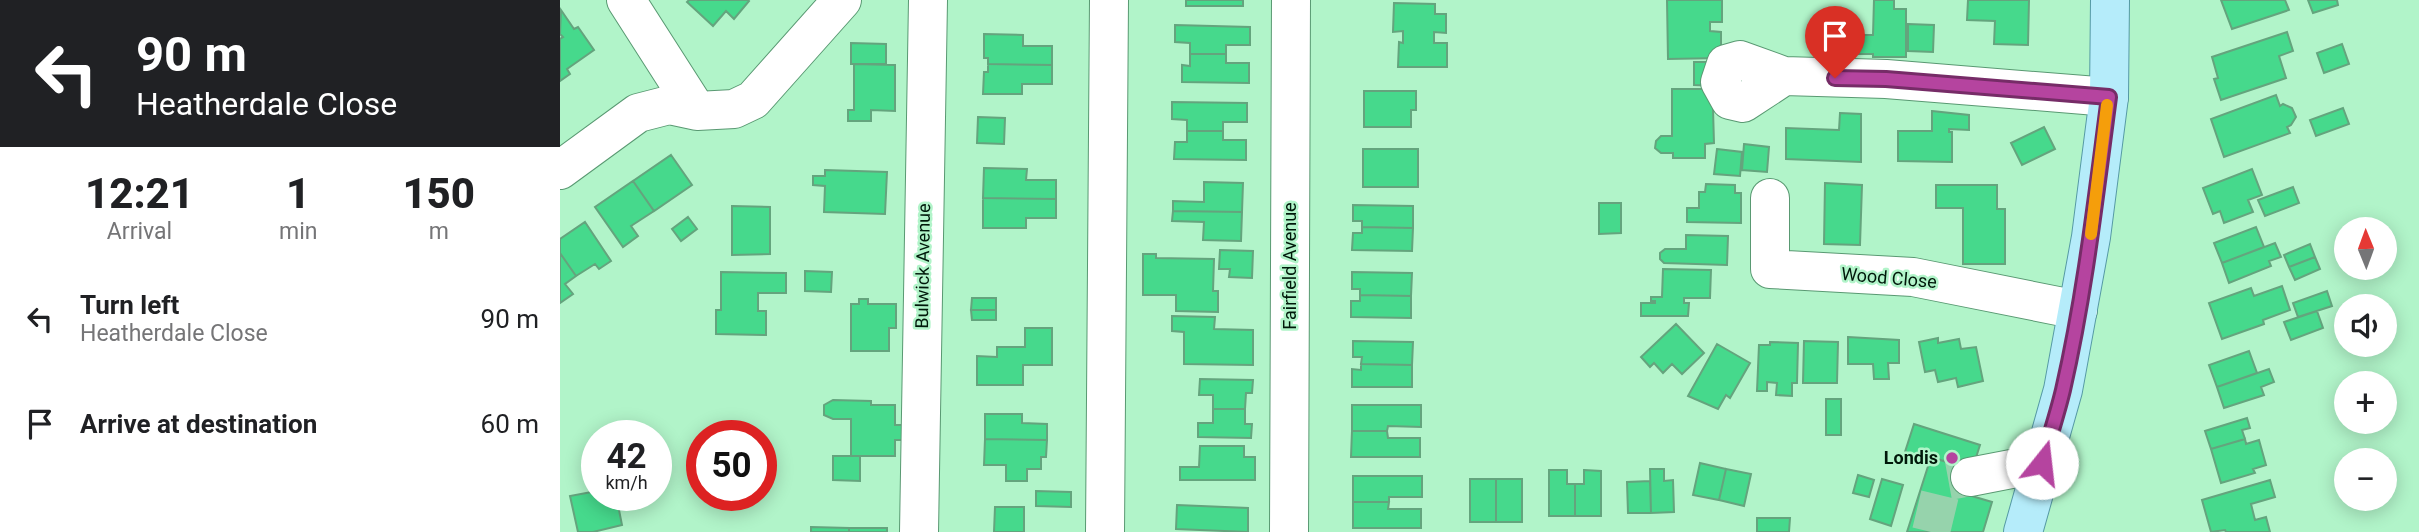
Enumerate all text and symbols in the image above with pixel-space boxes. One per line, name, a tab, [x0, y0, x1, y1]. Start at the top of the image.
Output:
pin	[1805, 6, 1865, 78]
icon: arrive	[1816, 17, 1854, 55]
text: 90 m	[136, 26, 247, 83]
icon: left	[21, 28, 112, 119]
text: Heatherdale Close	[136, 85, 397, 123]
text: 12:21	[85, 169, 194, 218]
text: 1	[286, 169, 310, 218]
text: 150	[402, 169, 475, 218]
street label: Fairfield Avenue	[1279, 202, 1300, 330]
street label: Bulwick Avenue	[911, 203, 934, 329]
north arrow	[2334, 217, 2398, 280]
map controls	[2334, 217, 2397, 511]
text: Arrival	[107, 218, 172, 245]
text: min	[279, 218, 317, 245]
text: m	[429, 218, 449, 245]
street label: Wood Close	[1840, 263, 1938, 292]
text: Turn left	[80, 290, 179, 320]
button: sound	[2334, 294, 2397, 357]
icon: left	[21, 300, 59, 338]
text: 90 m	[481, 304, 539, 334]
text: Heatherdale Close	[80, 320, 268, 347]
button: +	[2334, 371, 2397, 434]
icon: arrive	[21, 405, 59, 443]
text: Arrive at destination	[80, 409, 317, 439]
text: 60 m	[481, 409, 539, 439]
speed limit sign: 50	[686, 420, 777, 511]
position arrow	[2005, 426, 2079, 500]
text: 42	[606, 436, 647, 477]
place label: Londis	[1884, 447, 1938, 468]
button: −	[2334, 448, 2397, 511]
marker: Londis	[1944, 450, 1960, 466]
text: km/h	[605, 472, 648, 493]

